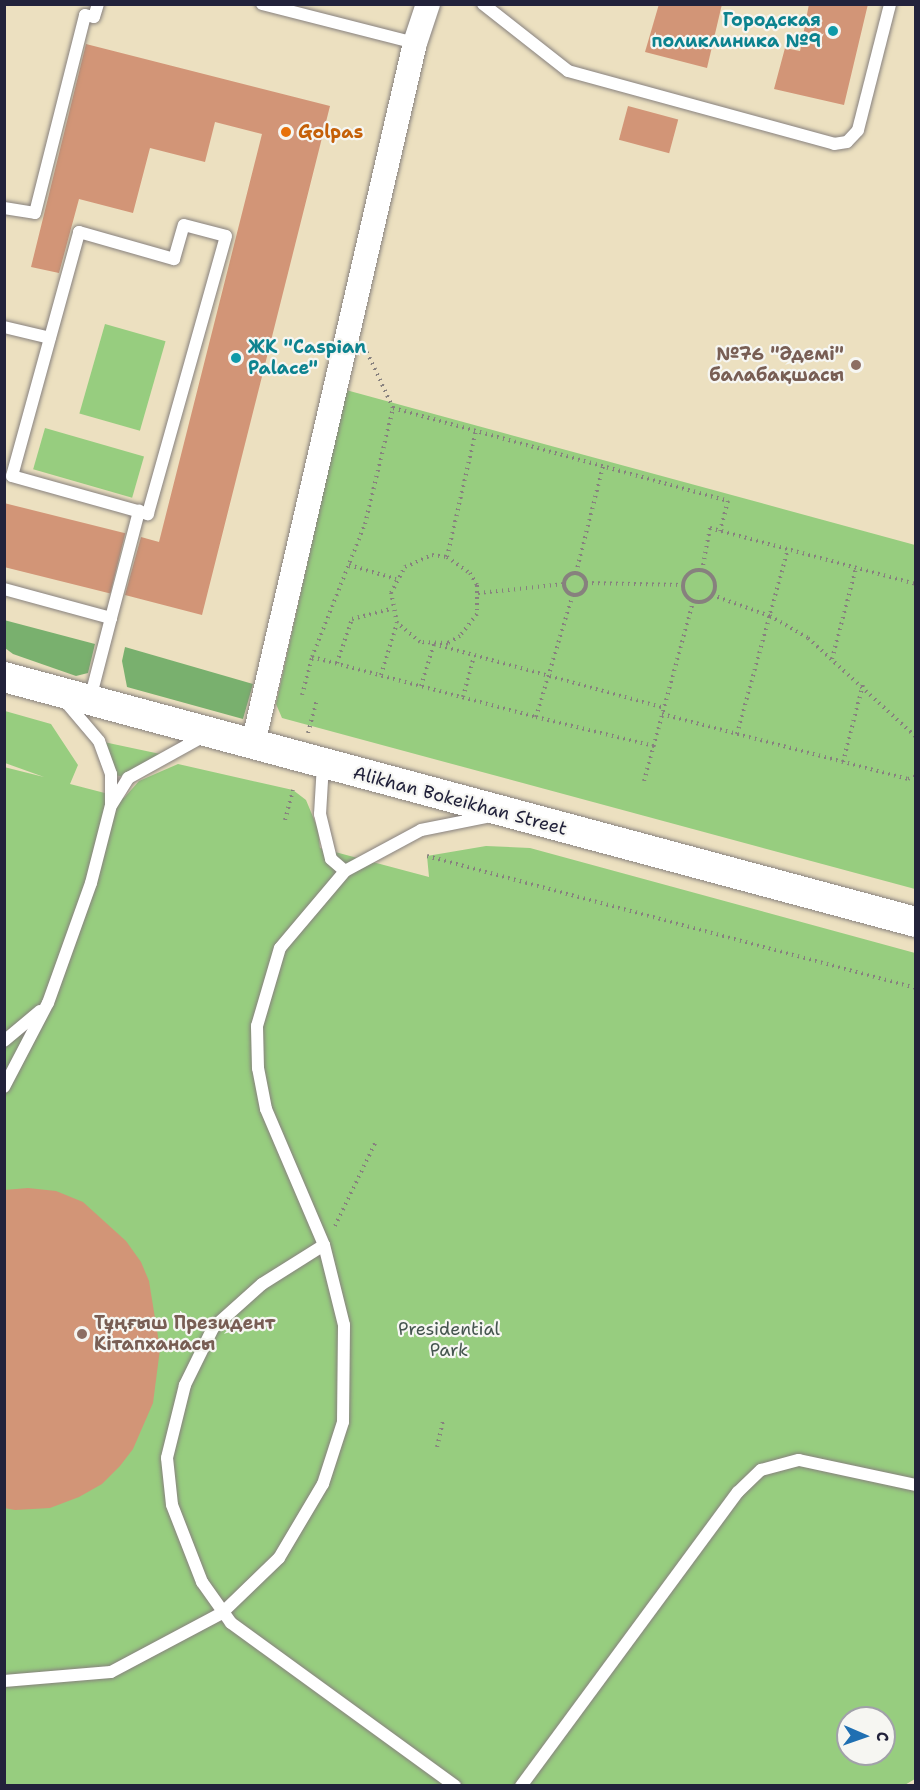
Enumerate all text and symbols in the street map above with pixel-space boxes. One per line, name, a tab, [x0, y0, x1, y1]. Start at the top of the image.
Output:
place label: Городская поликлиника №9	[651, 10, 821, 52]
marker: Городская поликлиника №9	[826, 24, 840, 38]
place label: Golpas	[298, 121, 363, 143]
marker: Golpas	[279, 125, 293, 139]
place label: ЖК "Caspian Palace"	[248, 337, 366, 380]
place label: №76 "Әдемі" балабақшасы	[709, 344, 844, 386]
marker: ЖК "Caspian Palace"	[229, 351, 243, 365]
marker: №76 "Әдемі" балабақшасы	[849, 358, 863, 372]
street label: Alikhan Bokeikhan Street	[351, 762, 569, 840]
place label: Тұңғыш Президент Кітапханасы	[94, 1313, 275, 1356]
park label: Presidential Park	[398, 1319, 500, 1362]
marker: Тұңғыш Президент Кітапханасы	[75, 1327, 89, 1341]
north arrow	[836, 1706, 896, 1766]
text: С	[872, 1731, 893, 1742]

